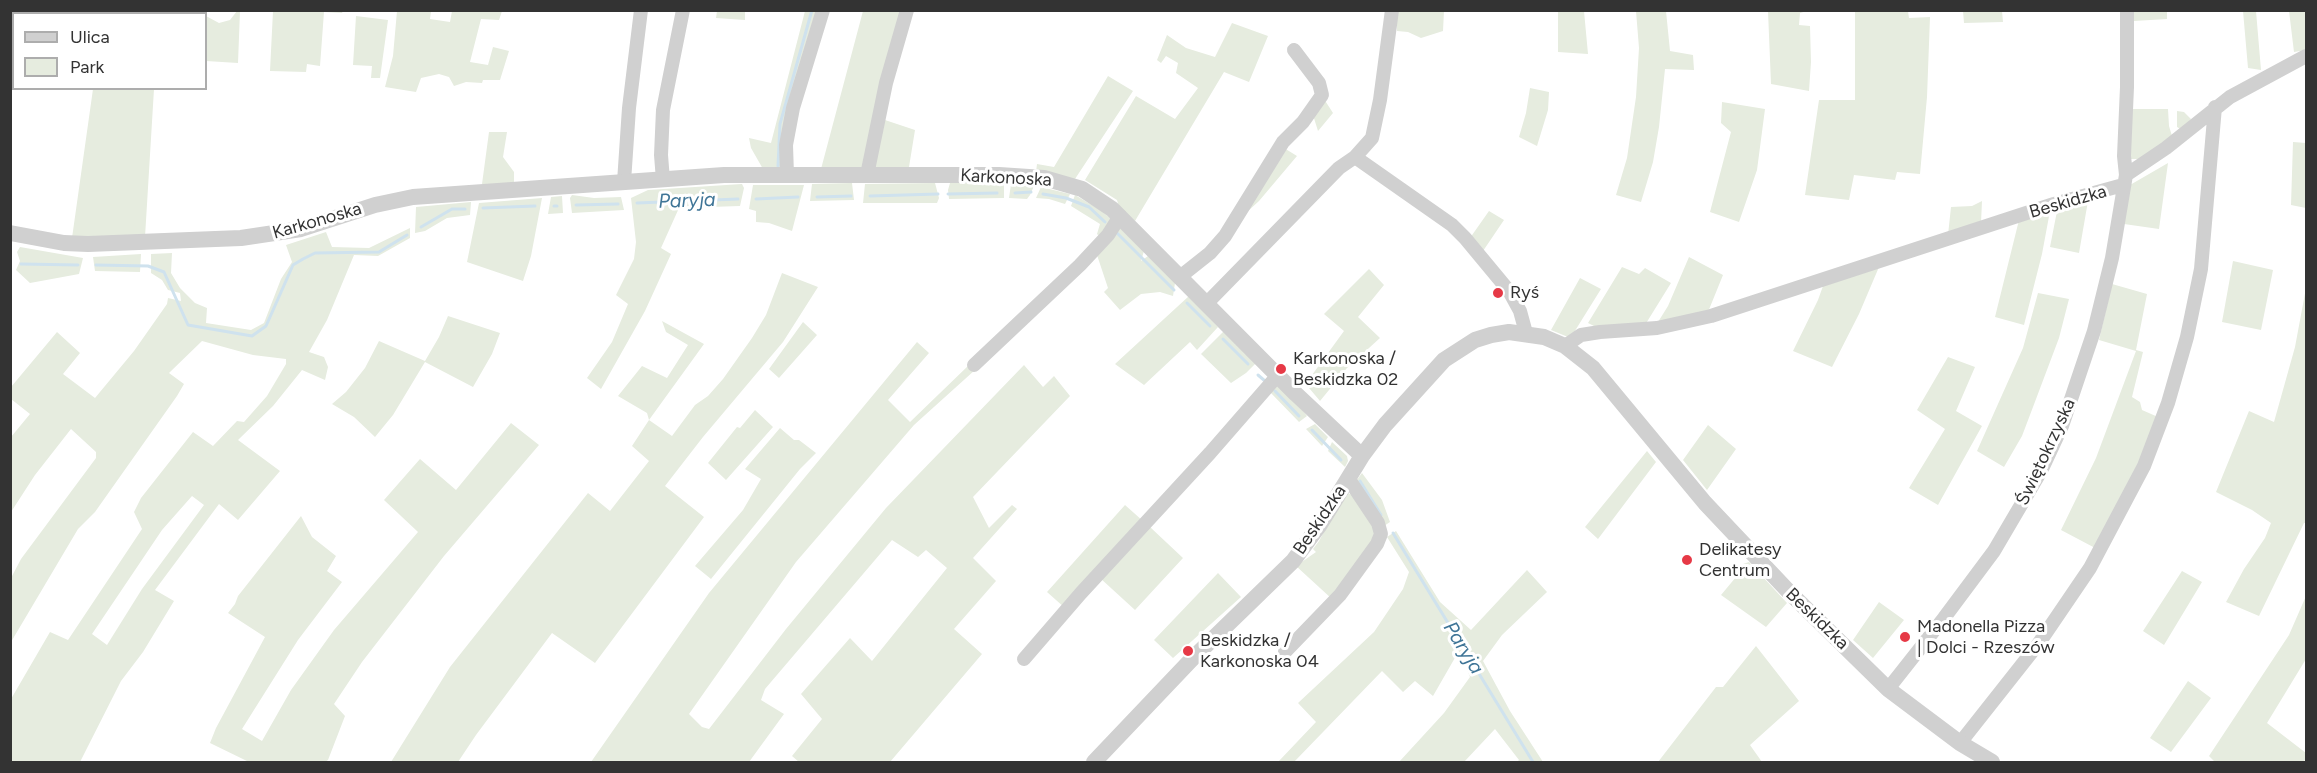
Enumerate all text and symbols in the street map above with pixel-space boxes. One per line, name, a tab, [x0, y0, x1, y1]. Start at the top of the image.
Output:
legend	[12, 12, 207, 90]
text: Ulica	[70, 26, 110, 48]
text: Park	[70, 56, 104, 78]
street label: Karkonoska	[960, 165, 1052, 191]
street label: Beskidzka	[2027, 181, 2109, 223]
water label: Paryja	[658, 188, 716, 214]
street label: Karkonoska	[270, 198, 364, 244]
place label: Ryś	[1510, 282, 1539, 304]
marker: Ryś	[1491, 286, 1505, 300]
place label: Karkonoska / Beskidzka 02	[1293, 348, 1398, 391]
marker: Karkonoska / Beskidzka 02	[1274, 362, 1288, 376]
street label: Świętokrzyska	[2012, 395, 2080, 509]
street label: Beskidzka	[1289, 481, 1351, 559]
place label: Delikatesy Centrum	[1699, 539, 1782, 582]
marker: Delikatesy Centrum	[1680, 553, 1694, 567]
street label: Beskidzka	[1781, 584, 1853, 654]
place label: Madonella Pizza | Dolci - Rzeszów	[1917, 616, 2055, 658]
water label: Paryja	[1438, 617, 1488, 679]
place label: Beskidzka / Karkonoska 04	[1200, 630, 1319, 672]
marker: Madonella Pizza | Dolci - Rzeszów	[1898, 630, 1912, 644]
marker: Beskidzka / Karkonoska 04	[1181, 644, 1195, 658]

